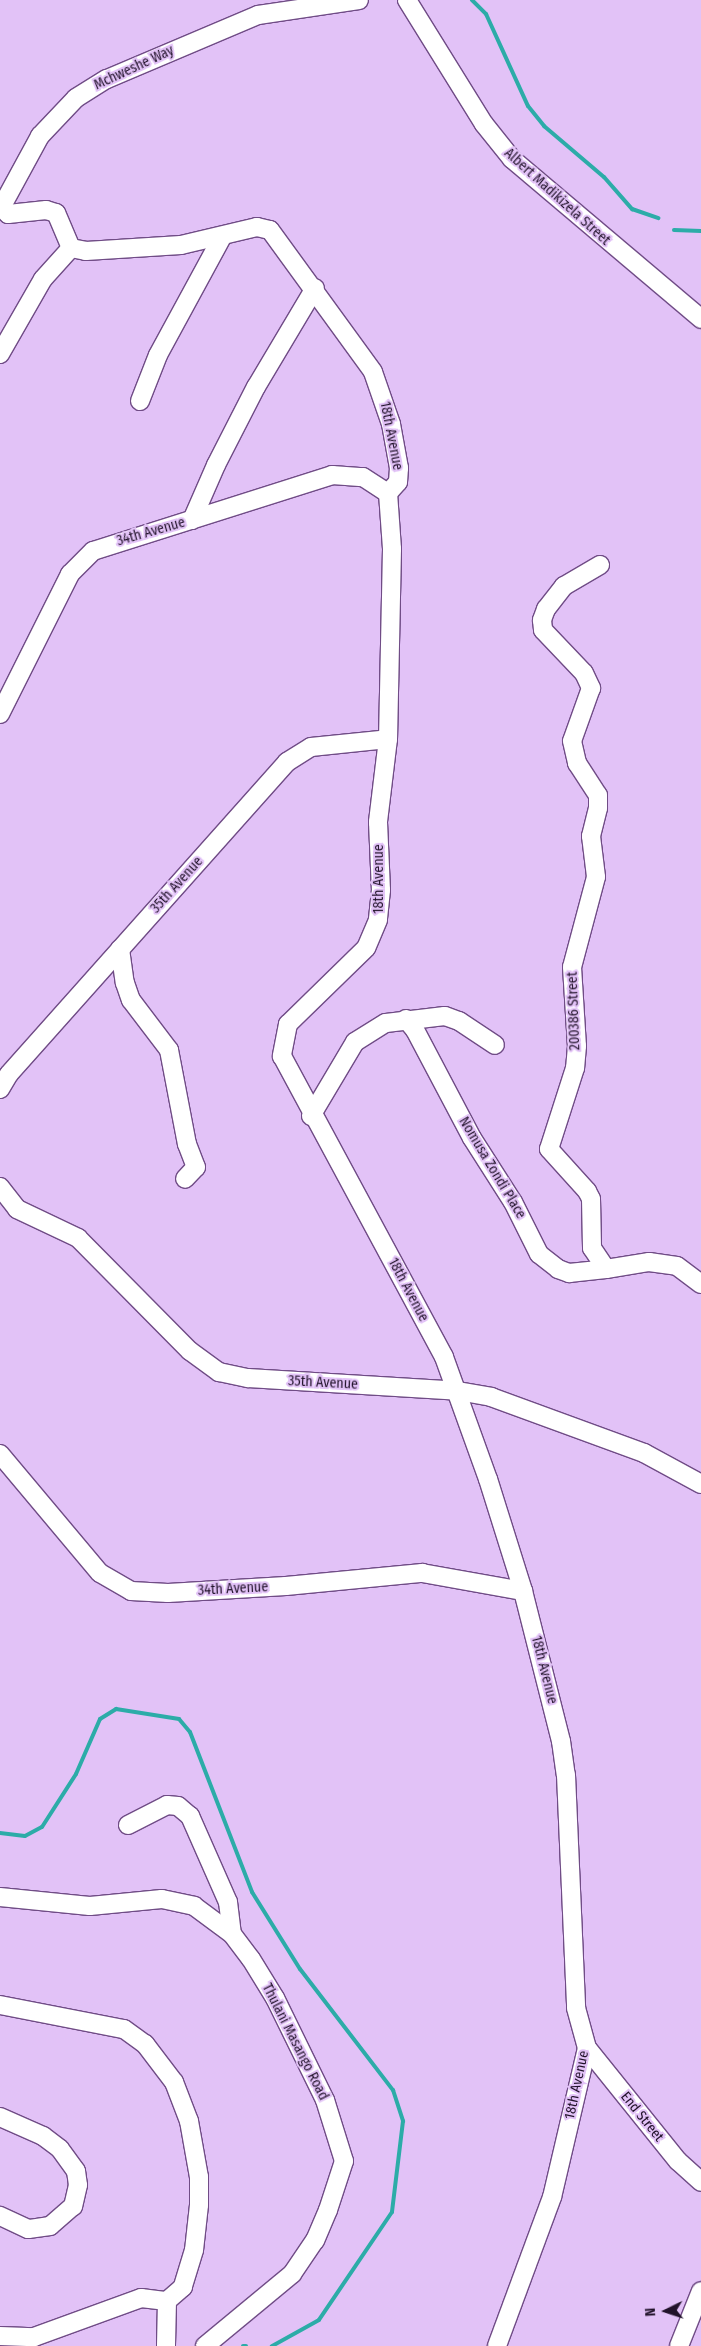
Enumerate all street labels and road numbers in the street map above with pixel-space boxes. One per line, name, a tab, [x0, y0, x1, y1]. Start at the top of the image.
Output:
street label: Mchweshe Way	[92, 42, 176, 94]
street label: Albert Madikizela Street	[501, 145, 613, 249]
street label: 18th Avenue	[376, 400, 406, 472]
street label: 34th Avenue	[115, 514, 187, 550]
street label: 18th Avenue	[371, 844, 387, 914]
street label: 35th Avenue	[147, 853, 207, 917]
street label: 200386 Street	[564, 971, 584, 1051]
street label: Nomusa Zondi Place	[455, 1114, 529, 1222]
street label: 18th Avenue	[384, 1255, 432, 1325]
street label: 35th Avenue	[288, 1373, 358, 1393]
street label: 34th Avenue	[197, 1579, 269, 1599]
street label: 18th Avenue	[527, 1634, 561, 1706]
street label: Thulani Masango Road	[258, 1981, 332, 2103]
street label: 18th Avenue	[562, 2049, 592, 2121]
street label: End Street	[617, 2089, 667, 2145]

